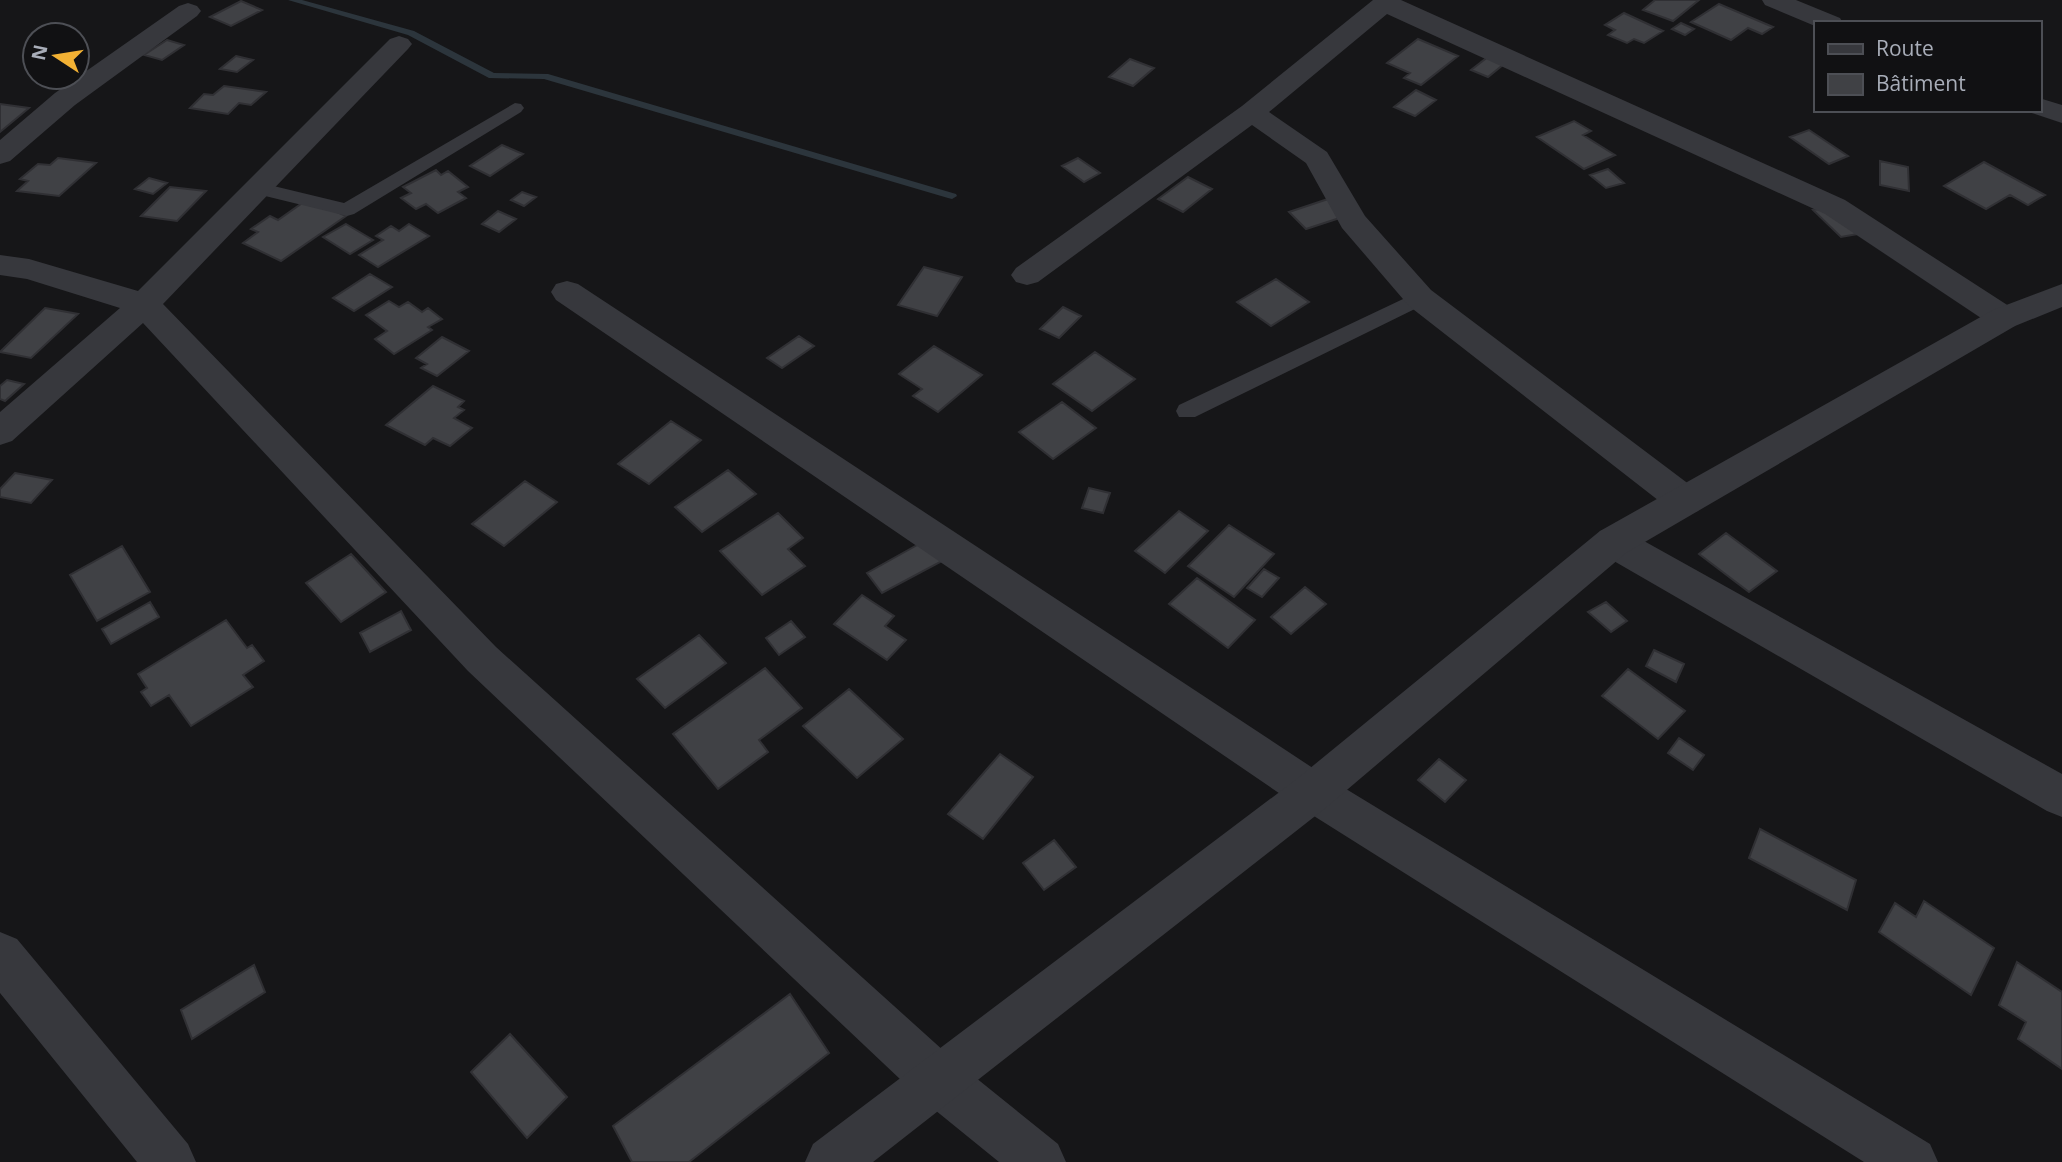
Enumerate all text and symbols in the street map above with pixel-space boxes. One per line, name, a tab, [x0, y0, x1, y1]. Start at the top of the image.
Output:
north arrow	[21, 21, 91, 91]
legend	[1814, 21, 2041, 112]
text: Route	[1876, 34, 1934, 62]
text: N	[25, 42, 54, 63]
text: Bâtiment	[1876, 69, 1966, 97]

